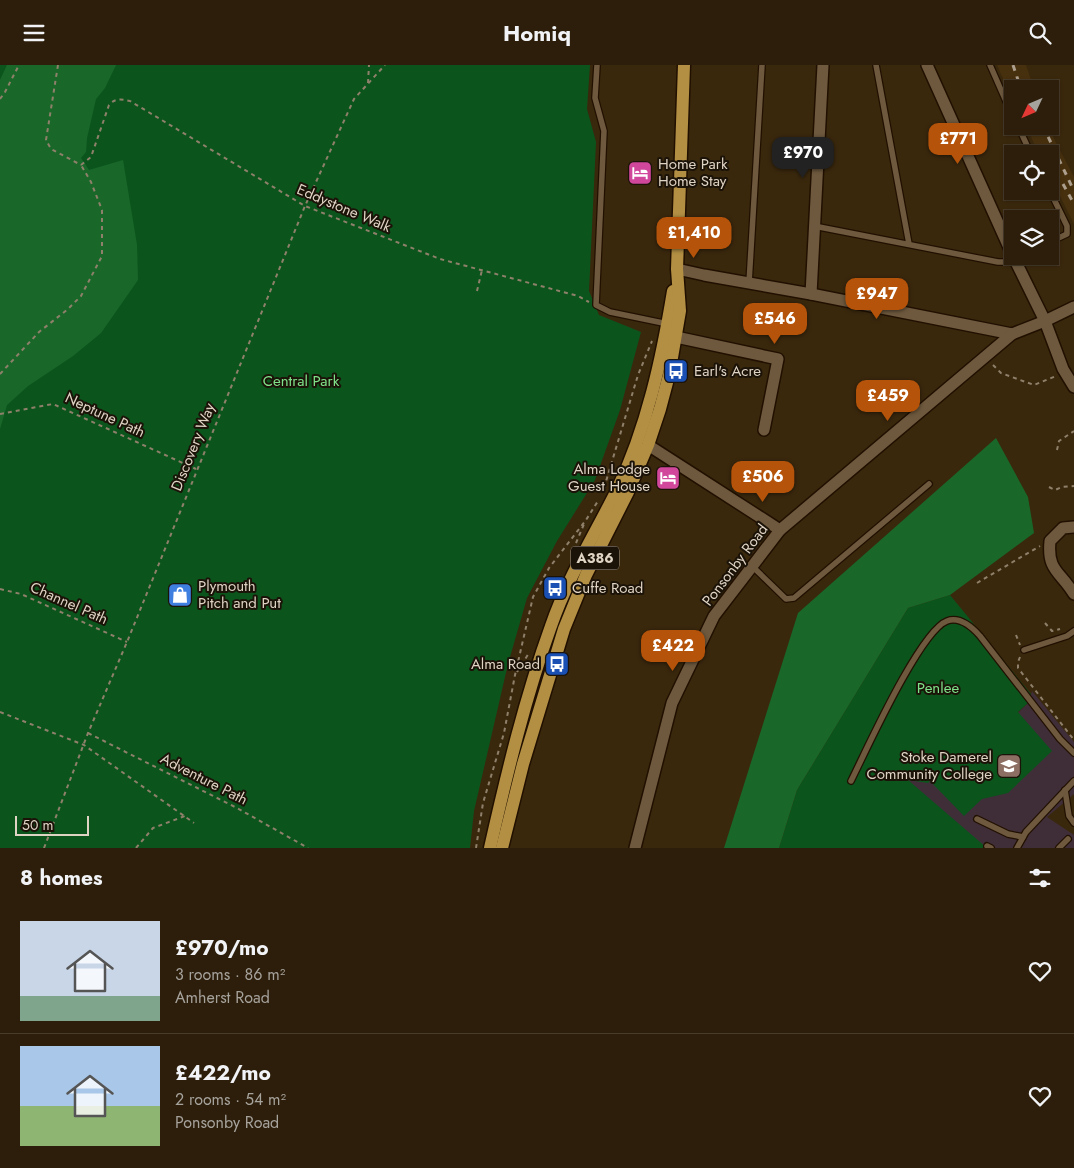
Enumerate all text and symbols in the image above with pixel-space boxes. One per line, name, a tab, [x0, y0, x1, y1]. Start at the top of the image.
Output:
text: Homiq	[503, 17, 571, 49]
icon: menu	[20, 19, 48, 47]
icon: search	[1026, 19, 1054, 47]
north arrow	[1004, 80, 1059, 135]
map controls	[1004, 80, 1059, 265]
pin: £771	[928, 123, 988, 165]
text: £771	[939, 127, 977, 150]
pin: £970	[773, 137, 833, 179]
text: £970	[783, 141, 823, 164]
button: locate	[1004, 145, 1059, 200]
place label: Home Park Home Stay	[658, 153, 728, 192]
hotel icon: Home Park Home Stay	[627, 160, 653, 186]
street label: Eddystone Walk	[293, 178, 395, 238]
button: layers	[1004, 210, 1059, 265]
pin: £1,410	[653, 217, 735, 259]
text: £1,410	[667, 221, 721, 244]
pin: £947	[847, 277, 907, 320]
text: £947	[856, 282, 898, 305]
pin: £546	[745, 303, 805, 345]
text: £546	[754, 307, 796, 330]
bus stop icon: Earl's Acre	[663, 358, 689, 384]
place label: Earl's Acre	[694, 360, 761, 382]
park label: Central Park	[263, 370, 340, 392]
pin: £459	[858, 379, 918, 422]
text: £459	[867, 384, 909, 407]
street label: Neptune Path	[61, 387, 149, 443]
street label: Discovery Way	[165, 399, 221, 494]
place label: Alma Lodge Guest House	[568, 458, 650, 497]
pin: £506	[733, 461, 793, 503]
hotel icon: Alma Lodge Guest House	[655, 465, 681, 491]
text: £506	[742, 465, 784, 488]
street label: Ponsonby Road	[697, 519, 773, 611]
road number: A386	[571, 547, 619, 569]
place label: Plymouth Pitch and Put	[198, 575, 281, 614]
bus stop icon: Cuffe Road	[542, 575, 568, 601]
street label: Channel Path	[26, 576, 112, 630]
place label: Cuffe Road	[572, 577, 643, 599]
shop icon: Plymouth Pitch and Put	[167, 582, 193, 608]
pin: £422	[643, 629, 703, 672]
text: £422	[652, 634, 694, 657]
bus stop icon: Alma Road	[544, 651, 570, 677]
place label: Alma Road	[471, 653, 540, 675]
park label: Penlee	[917, 677, 959, 699]
place label: Stoke Damerel Community College	[866, 746, 992, 785]
street label: Adventure Path	[156, 748, 252, 810]
school or university icon: Stoke Damerel Community College	[996, 753, 1022, 779]
scale bar	[15, 813, 89, 836]
text: 50 m	[22, 815, 53, 835]
text: 8 homes	[20, 863, 103, 893]
icon: filters	[1026, 864, 1054, 892]
text: £970/mo	[175, 933, 269, 963]
icon: home	[60, 941, 120, 1001]
icon: heart	[1026, 957, 1054, 985]
text: 3 rooms · 86 m²	[175, 963, 285, 986]
text: Amherst Road	[175, 986, 270, 1009]
text: £422/mo	[175, 1058, 271, 1088]
icon: home	[60, 1066, 120, 1126]
icon: heart	[1026, 1082, 1054, 1110]
text: 2 rooms · 54 m²	[175, 1088, 286, 1111]
text: Ponsonby Road	[175, 1111, 279, 1134]

